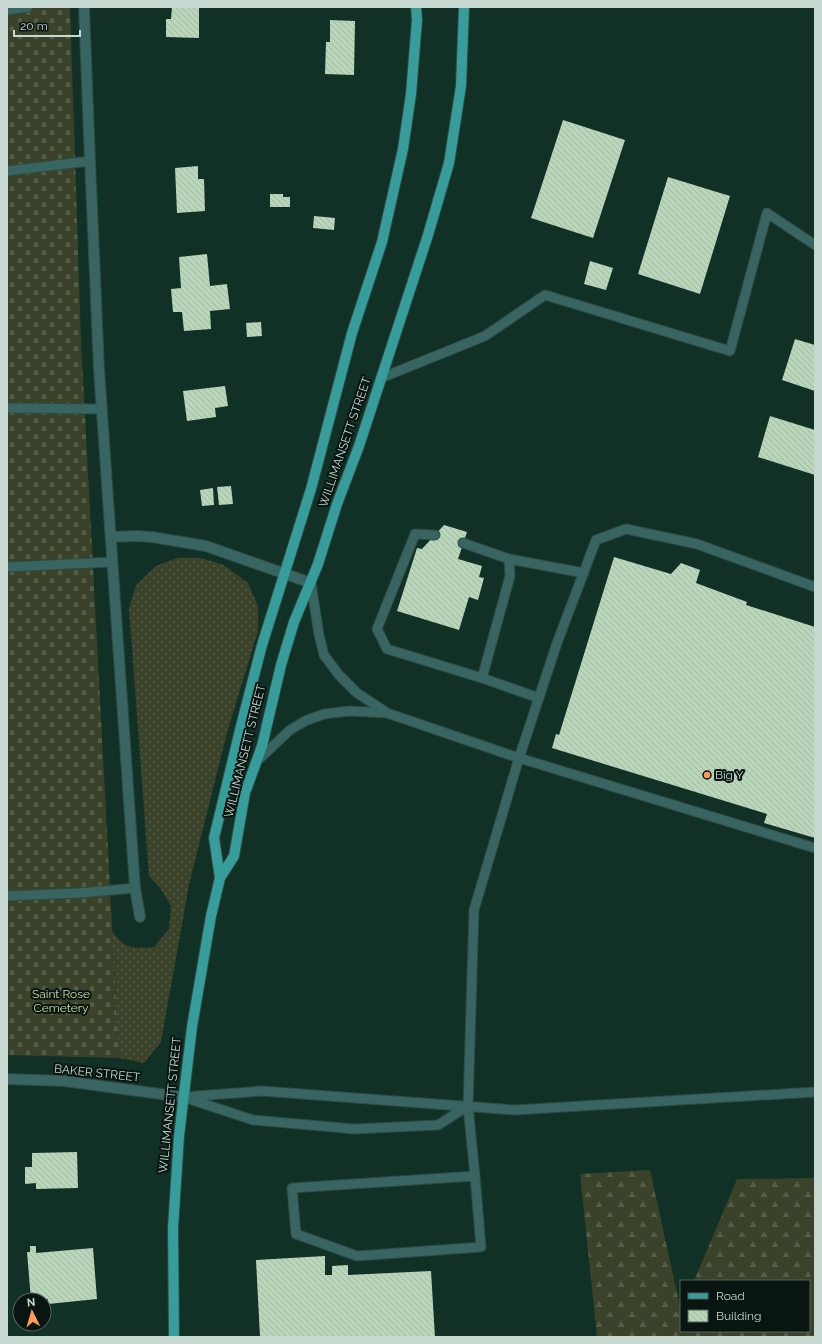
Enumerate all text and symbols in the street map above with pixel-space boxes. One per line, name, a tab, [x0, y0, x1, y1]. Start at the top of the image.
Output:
scale bar	[14, 12, 80, 38]
text: 20 m	[20, 19, 48, 33]
street label: WILLIMANSETT STREET	[316, 374, 374, 509]
street label: WILLIMANSETT STREET	[222, 682, 268, 819]
place label: Big Y	[715, 768, 744, 782]
marker: Big Y	[702, 770, 712, 780]
park label: Saint Rose Cemetery	[32, 987, 90, 1015]
street label: WILLIMANSETT STREET	[156, 1036, 184, 1174]
street label: BAKER STREET	[53, 1062, 141, 1085]
legend	[680, 1280, 810, 1332]
text: Road	[716, 1289, 745, 1303]
north arrow	[12, 1292, 52, 1332]
text: N	[26, 1296, 36, 1309]
text: Building	[716, 1309, 762, 1323]

